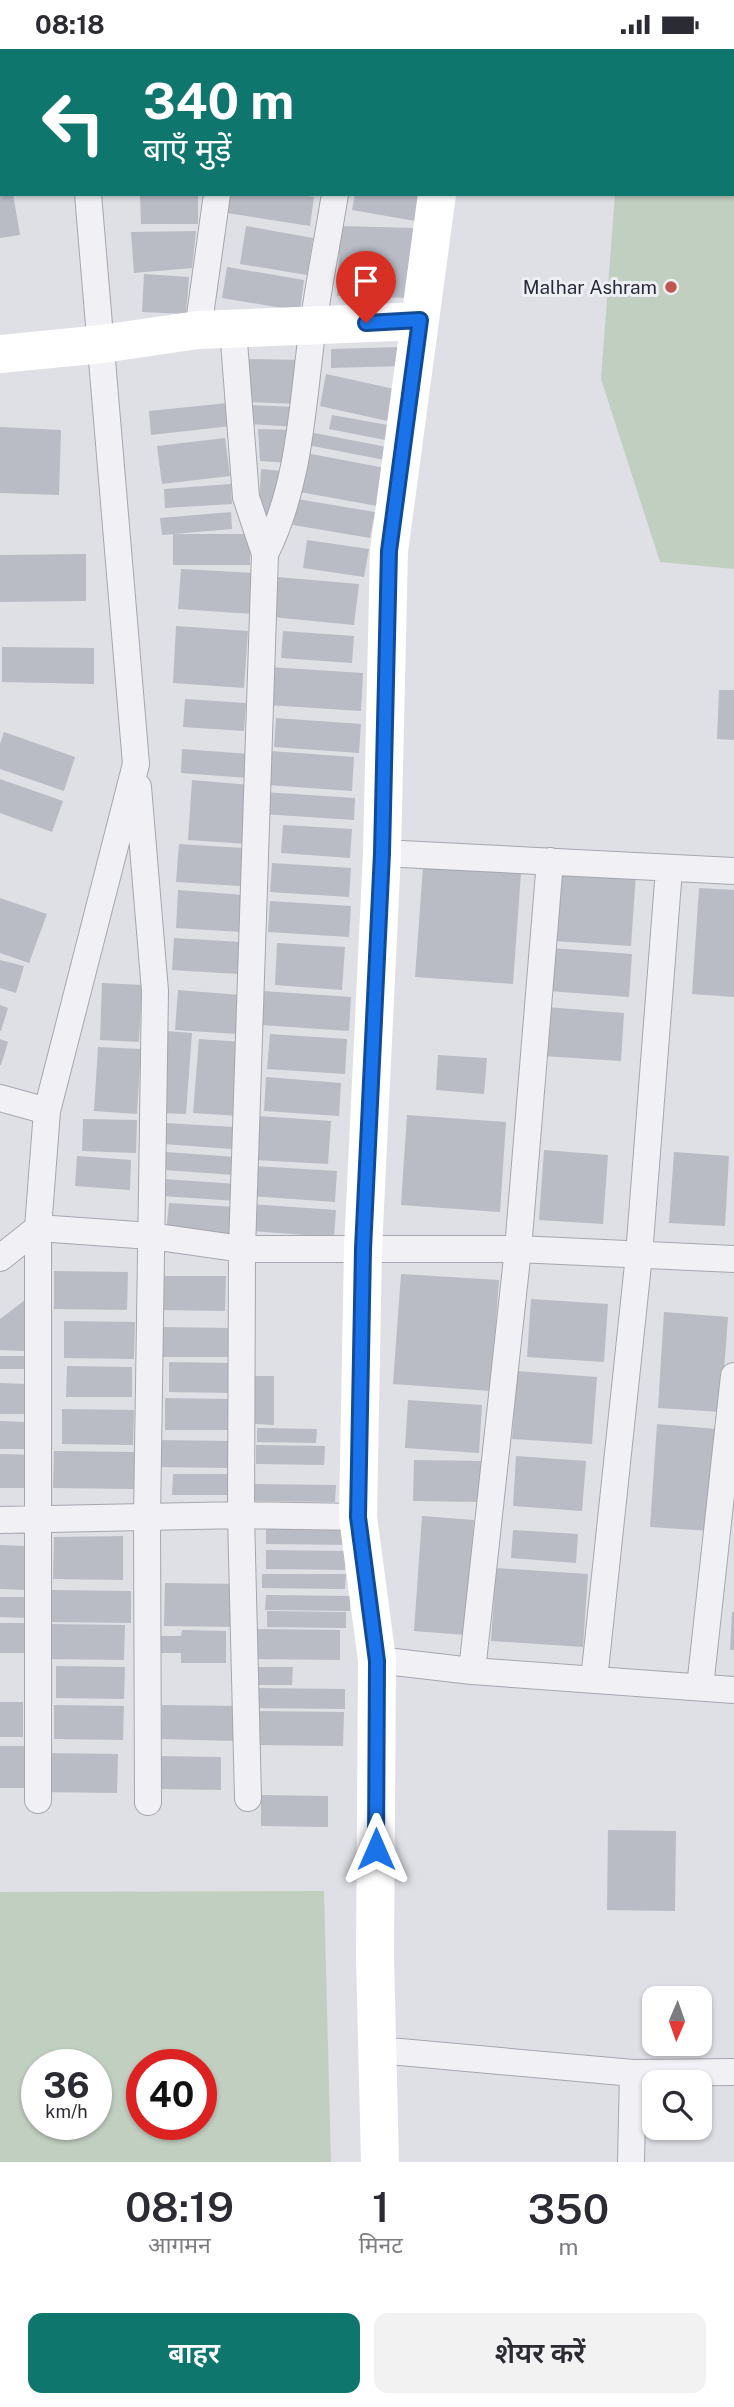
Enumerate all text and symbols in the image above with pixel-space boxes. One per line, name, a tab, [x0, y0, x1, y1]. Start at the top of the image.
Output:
text: 08:18	[35, 9, 105, 40]
text: 340 m	[143, 72, 294, 130]
icon: left	[28, 77, 119, 168]
text: बाएँ मुड़ें	[143, 131, 231, 168]
pin	[336, 251, 396, 323]
icon: arrive	[347, 262, 385, 300]
place label: Malhar Ashram	[523, 276, 657, 298]
marker: Malhar Ashram	[663, 279, 679, 295]
position arrow	[339, 1812, 413, 1886]
north arrow	[642, 1986, 712, 2056]
map controls	[642, 1986, 712, 2140]
speed limit sign: 40	[126, 2049, 217, 2140]
text: 36	[43, 2065, 90, 2106]
button: search	[642, 2070, 712, 2140]
text: km/h	[45, 2101, 88, 2122]
text: 08:19	[125, 2182, 234, 2231]
text: 1	[372, 2182, 390, 2231]
text: 350	[528, 2184, 609, 2233]
text: आगमन	[148, 2231, 211, 2258]
text: मिनट	[359, 2231, 403, 2258]
text: m	[558, 2233, 578, 2260]
button: बाहर	[28, 2313, 360, 2393]
button: शेयर करें	[374, 2313, 706, 2393]

